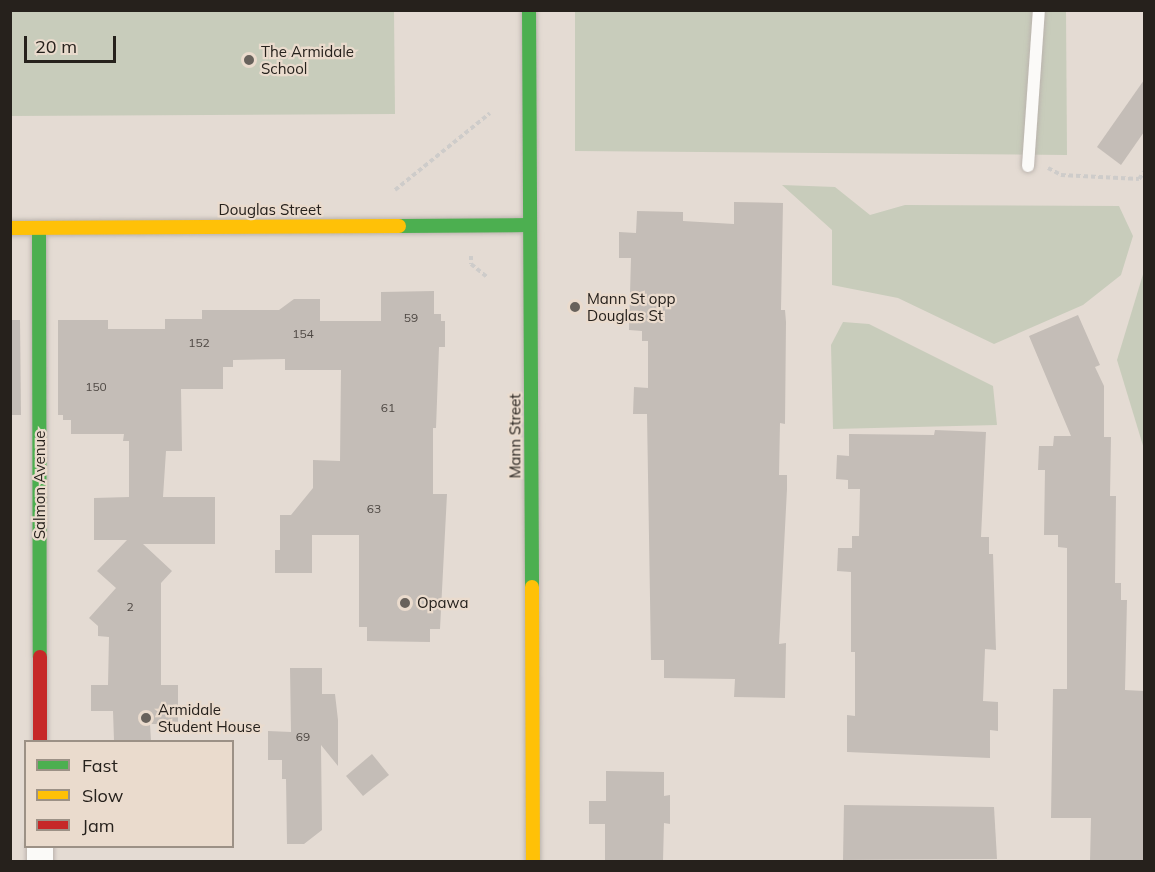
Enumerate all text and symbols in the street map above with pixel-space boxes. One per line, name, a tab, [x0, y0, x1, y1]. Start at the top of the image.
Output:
scale bar	[27, 24, 118, 62]
text: 20 m	[35, 35, 77, 58]
place label: The Armidale School	[261, 42, 354, 77]
marker: The Armidale School	[242, 53, 256, 67]
street label: Douglas Street	[219, 201, 321, 219]
place label: Mann St opp Douglas St	[587, 289, 675, 324]
marker: Mann St opp Douglas St	[568, 300, 582, 314]
house number: 59	[404, 311, 418, 325]
house number: 154	[292, 327, 314, 341]
house number: 152	[188, 336, 210, 350]
house number: 150	[85, 380, 107, 394]
street label: Mann Street	[506, 394, 524, 478]
house number: 61	[381, 401, 395, 415]
street label: Salmon Avenue	[31, 431, 49, 539]
house number: 63	[367, 502, 381, 516]
place label: Opawa	[417, 594, 468, 612]
marker: Opawa	[398, 596, 412, 610]
house number: 2	[126, 600, 134, 614]
place label: Armidale Student House	[158, 700, 261, 735]
marker: Armidale Student House	[139, 711, 153, 725]
house number: 69	[296, 730, 310, 744]
legend	[24, 740, 234, 848]
text: Fast	[82, 754, 118, 777]
text: Slow	[82, 784, 123, 807]
text: Jam	[82, 814, 115, 837]

